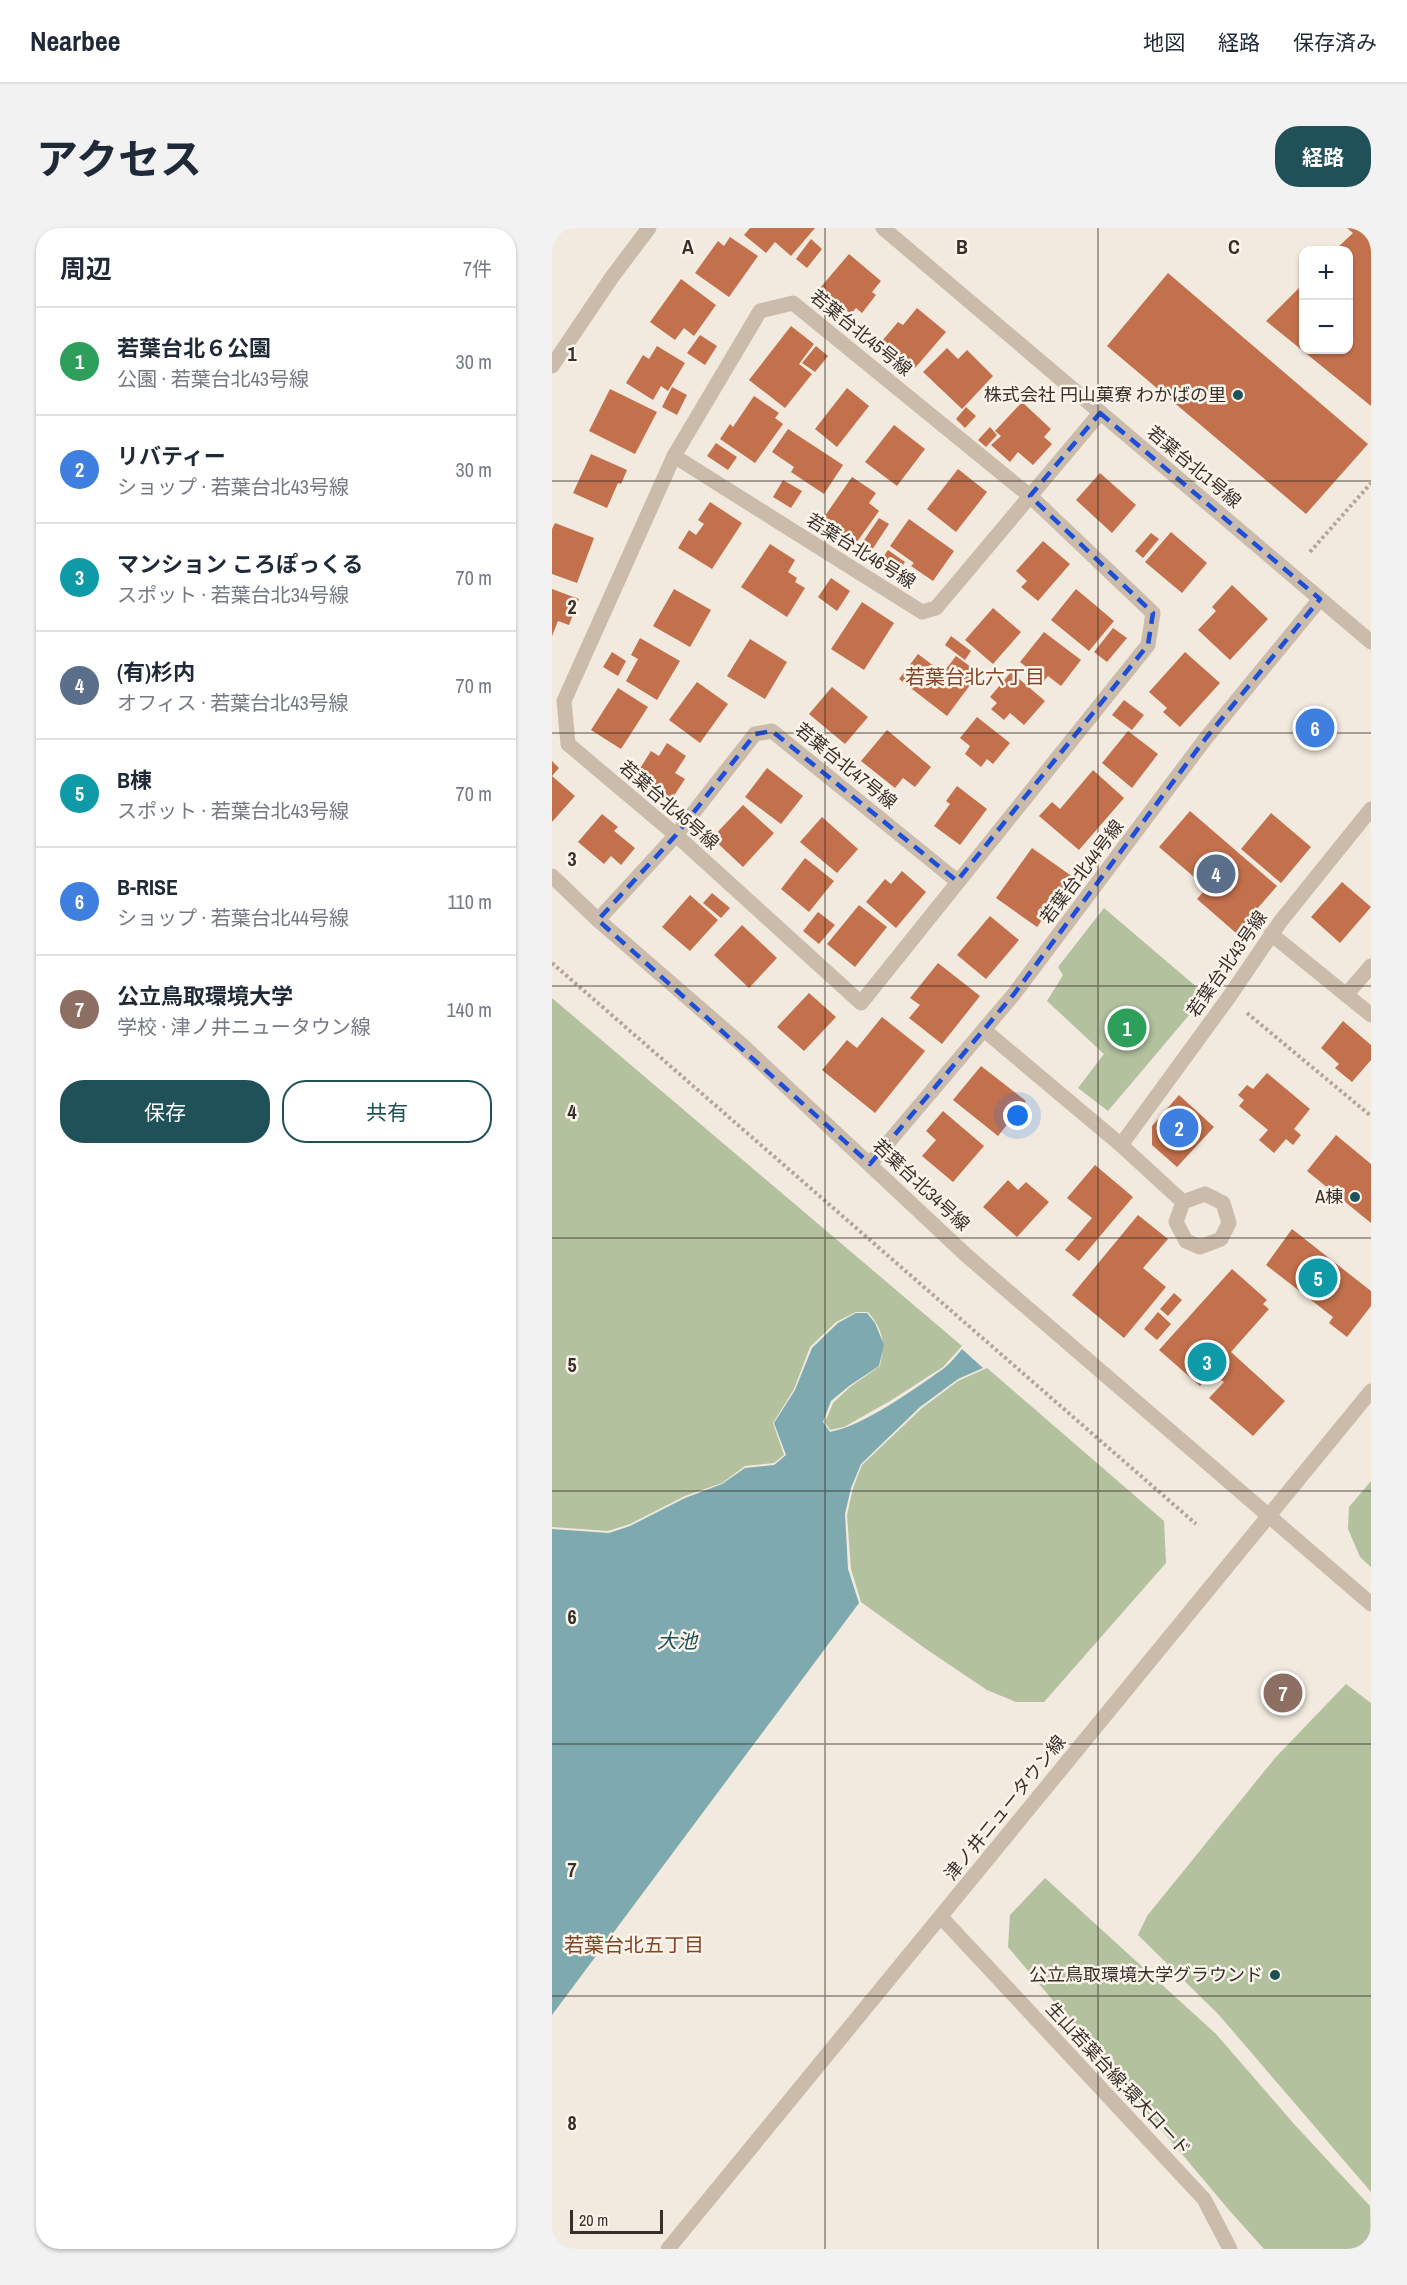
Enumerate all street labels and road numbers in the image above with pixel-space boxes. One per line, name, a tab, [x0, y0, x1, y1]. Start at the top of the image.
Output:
street label: 若葉台北45号線	[805, 284, 918, 381]
street label: 若葉台北1号線	[1142, 420, 1247, 514]
street label: 若葉台北46号線	[802, 507, 921, 594]
street label: 若葉台北47号線	[790, 717, 903, 814]
street label: 若葉台北45号線	[614, 754, 724, 855]
street label: 若葉台北44号線	[1034, 814, 1129, 929]
street label: 若葉台北43号線	[1181, 906, 1273, 1022]
street label: 若葉台北34号線	[867, 1133, 975, 1236]
street label: 津ノ井ニュータウン線	[938, 1730, 1071, 1885]
street label: 生山若葉台線;環大ロード	[1040, 1996, 1196, 2161]

